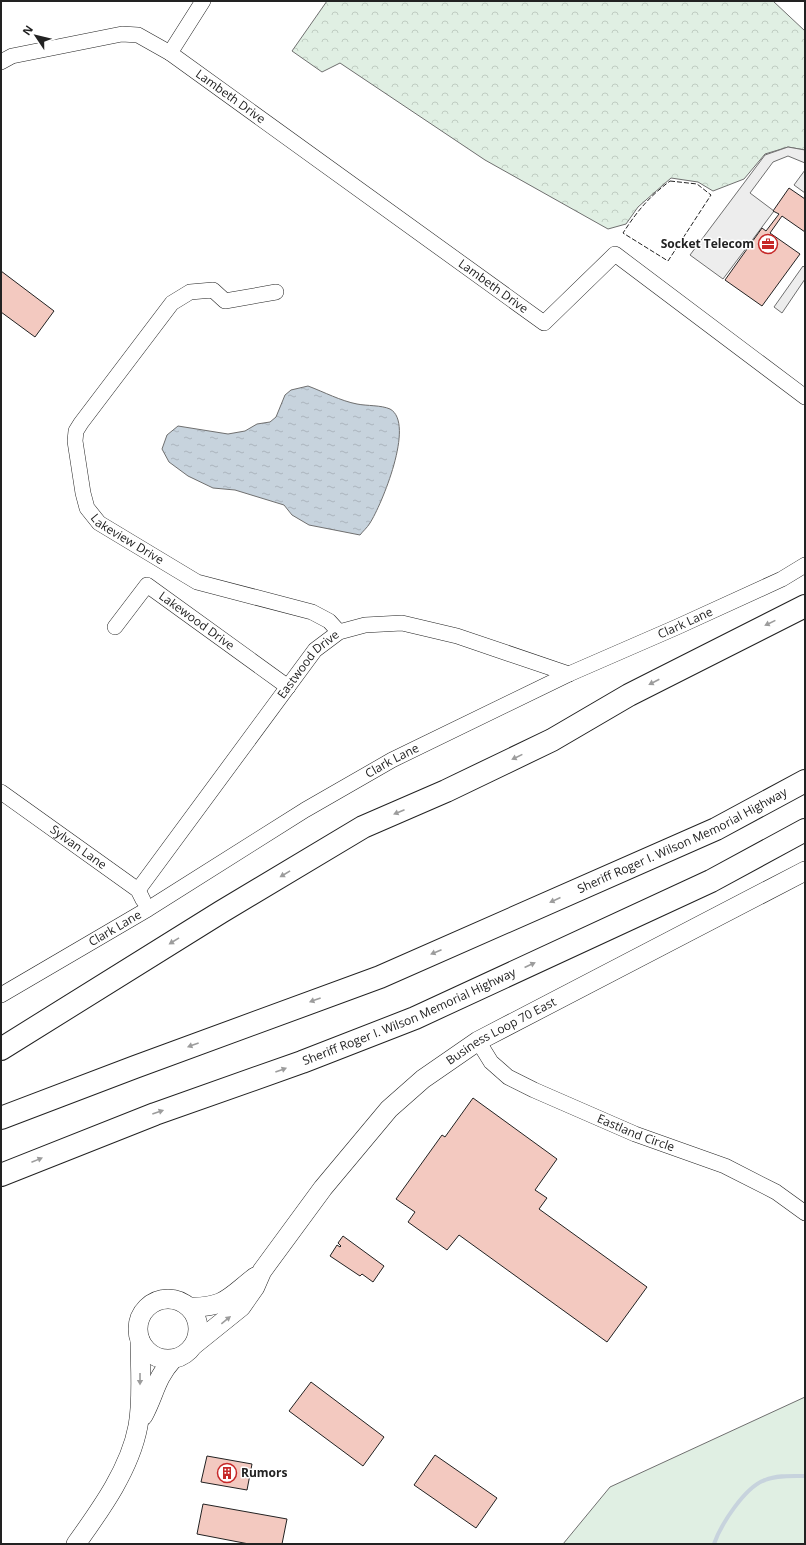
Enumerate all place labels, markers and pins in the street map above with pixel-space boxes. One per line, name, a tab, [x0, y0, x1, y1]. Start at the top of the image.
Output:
office icon: Socket Telecom	[757, 233, 779, 255]
place label: Socket Telecom	[661, 235, 754, 252]
building icon: Rumors	[216, 1462, 238, 1484]
place label: Rumors	[241, 1464, 287, 1481]

